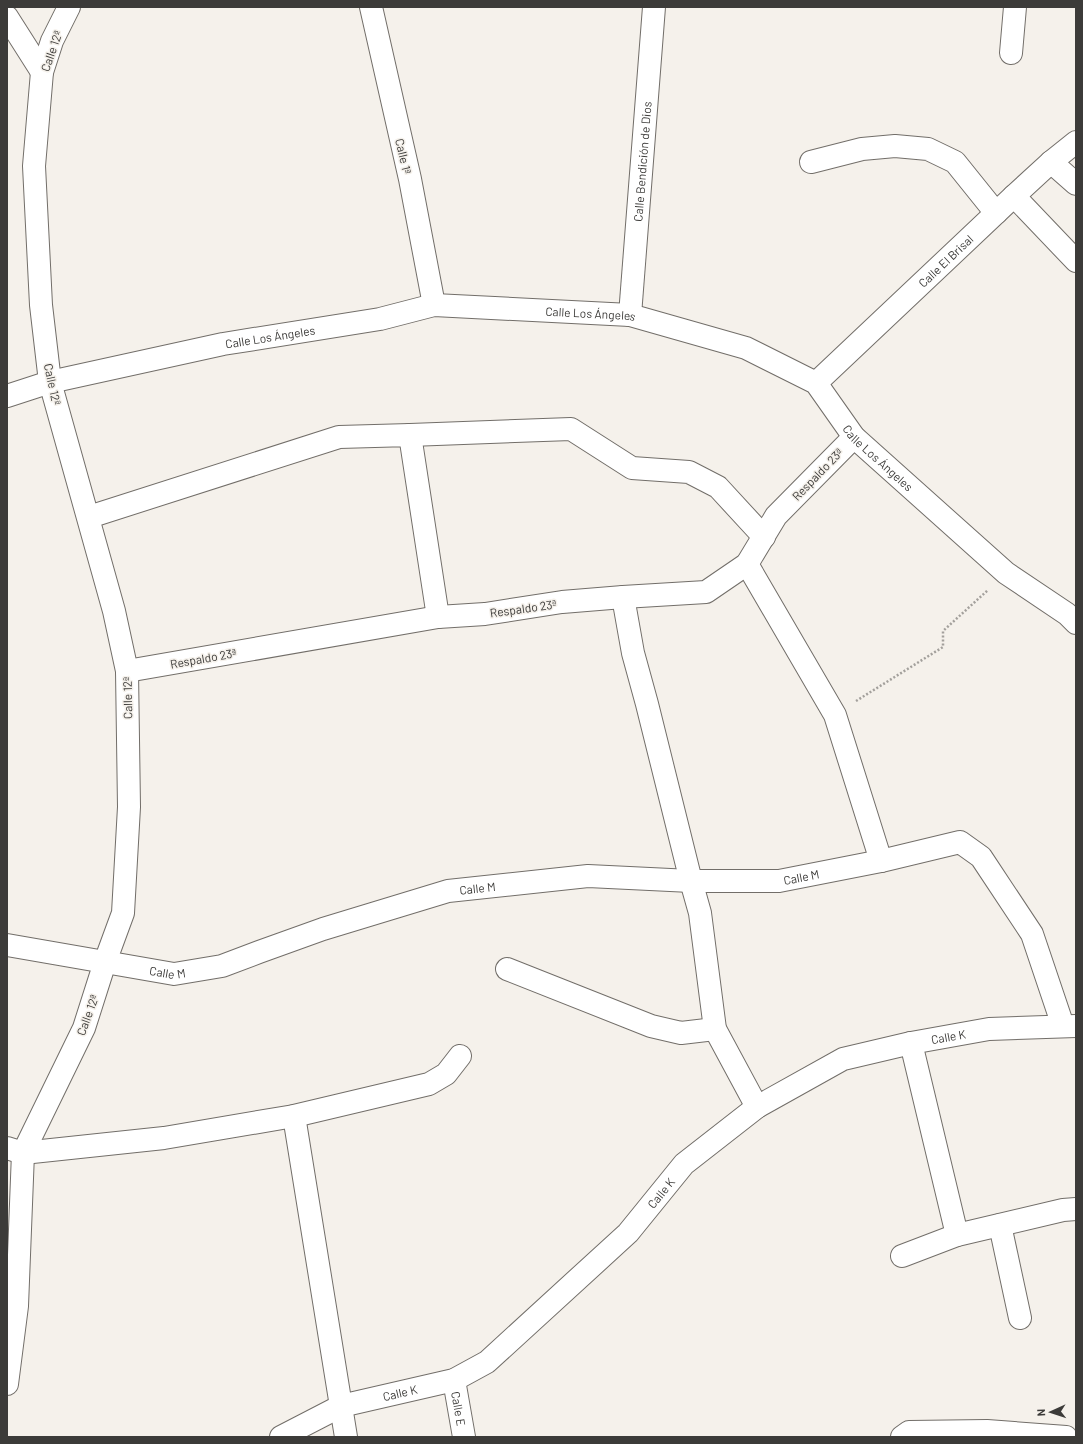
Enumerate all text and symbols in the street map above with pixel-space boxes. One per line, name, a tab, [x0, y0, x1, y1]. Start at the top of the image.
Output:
street label: Calle 12ª	[38, 29, 65, 73]
street label: Calle Bendición de Dios	[630, 101, 654, 222]
street label: Calle 1ª	[393, 137, 415, 175]
street label: Calle El Brisal	[915, 232, 976, 290]
street label: Calle Los Ángeles	[545, 304, 638, 323]
street label: Calle Los Ángeles	[224, 322, 316, 351]
street label: Calle 12ª	[42, 362, 64, 406]
street label: Calle Los Ángeles	[840, 422, 916, 494]
street label: Respaldo 23ª	[789, 445, 845, 503]
street label: Respaldo 23ª	[489, 596, 557, 620]
street label: Respaldo 23ª	[169, 645, 237, 671]
street label: Calle 12ª	[120, 677, 134, 719]
street label: Calle M	[782, 866, 820, 887]
street label: Calle M	[459, 879, 496, 897]
street label: Calle M	[149, 963, 187, 981]
street label: Calle 12ª	[73, 993, 101, 1037]
street label: Calle K	[930, 1026, 968, 1046]
street label: Calle K	[644, 1174, 678, 1211]
street label: Calle K	[381, 1382, 419, 1403]
street label: Calle E	[449, 1390, 469, 1427]
north arrow	[1031, 1392, 1071, 1432]
text: N	[1034, 1409, 1047, 1417]

